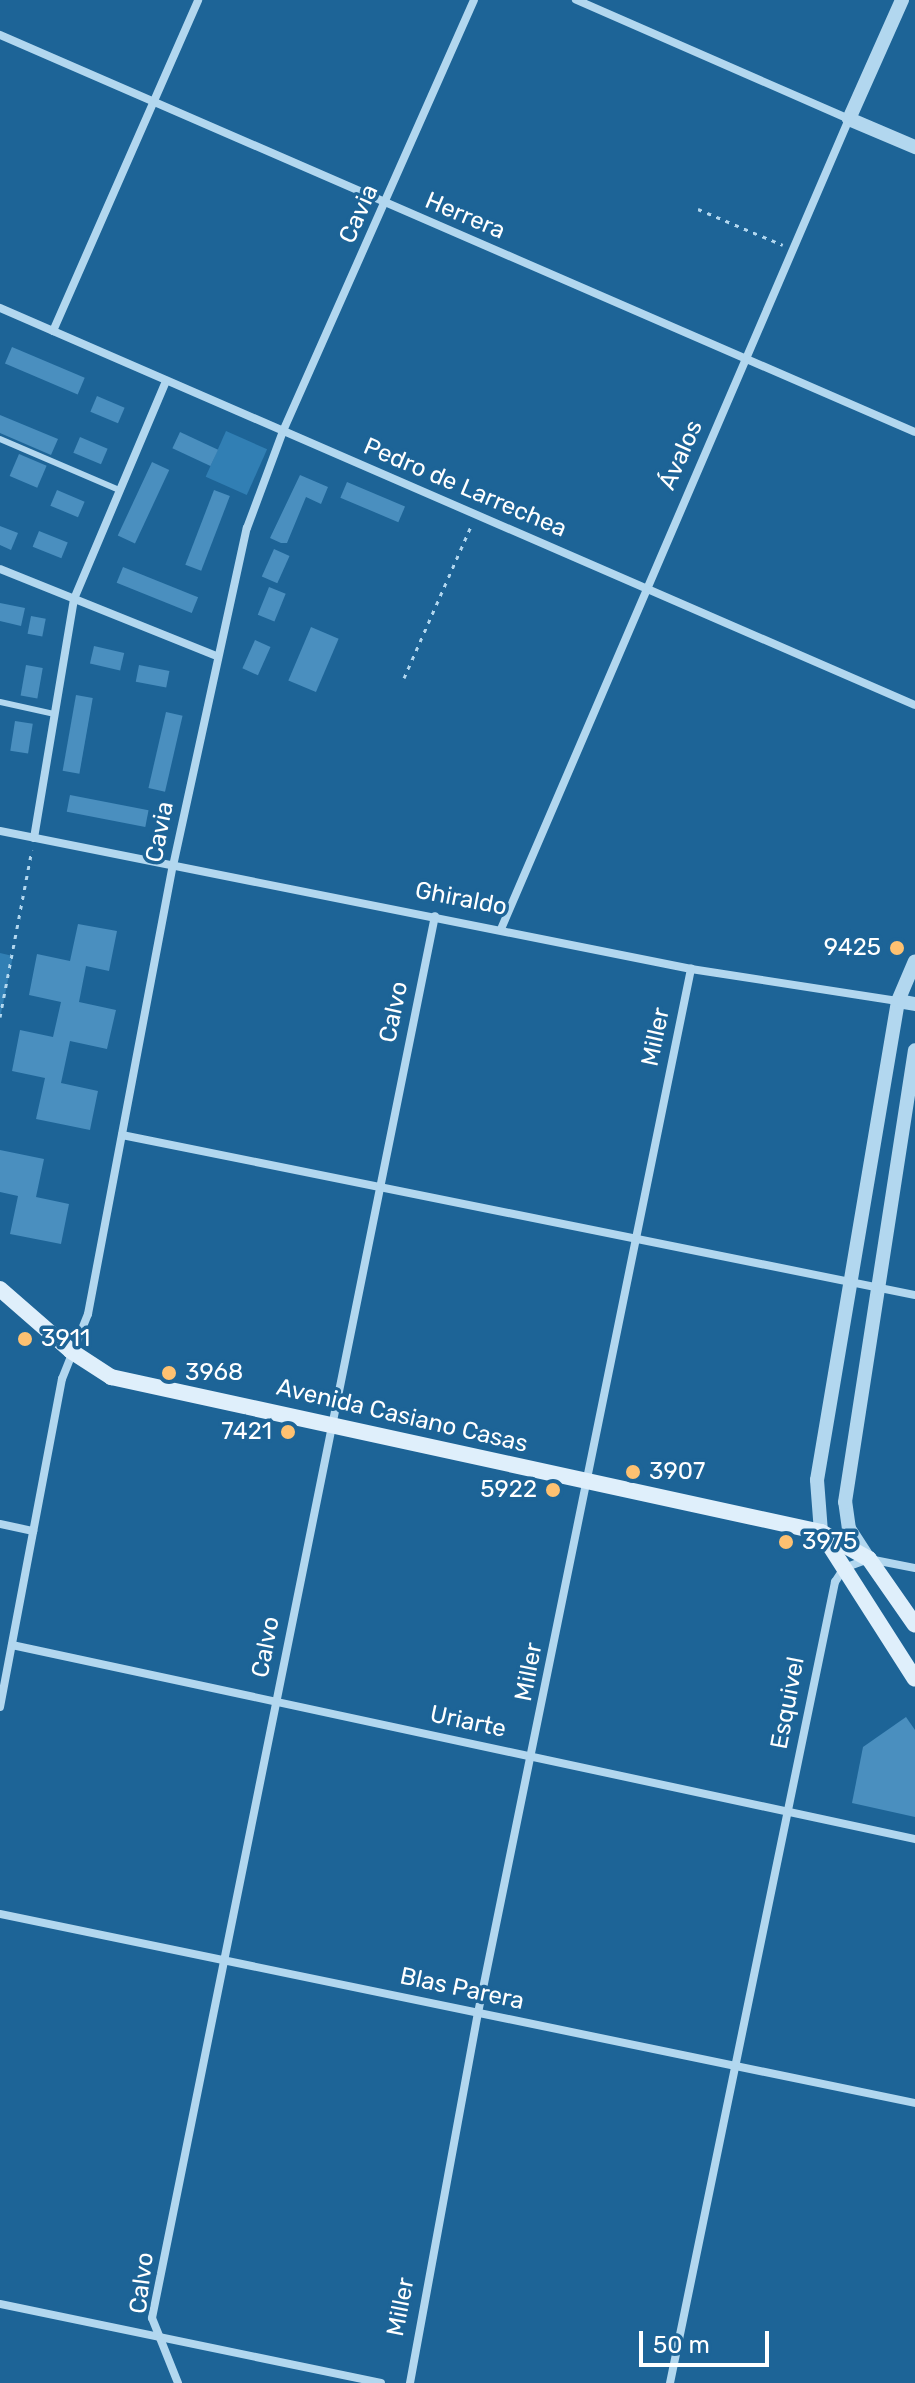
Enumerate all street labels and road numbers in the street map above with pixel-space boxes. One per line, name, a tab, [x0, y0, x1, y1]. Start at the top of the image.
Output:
street label: Cavia	[333, 180, 385, 248]
street label: Herrera	[421, 186, 509, 246]
street label: Ávalos	[653, 416, 709, 494]
street label: Pedro de Larrechea	[359, 432, 571, 544]
street label: Cavia	[140, 799, 180, 865]
street label: Ghiraldo	[413, 876, 509, 922]
street label: Calvo	[374, 979, 414, 1045]
street label: Miller	[636, 1005, 676, 1069]
street label: Avenida Casiano Casas	[274, 1373, 530, 1459]
street label: Calvo	[246, 1614, 286, 1680]
street label: Miller	[509, 1640, 549, 1704]
street label: Esquivel	[765, 1654, 811, 1752]
street label: Uriarte	[427, 1700, 509, 1744]
street label: Blas Parera	[397, 1962, 527, 2016]
street label: Calvo	[124, 2251, 160, 2315]
street label: Miller	[381, 2275, 421, 2339]

